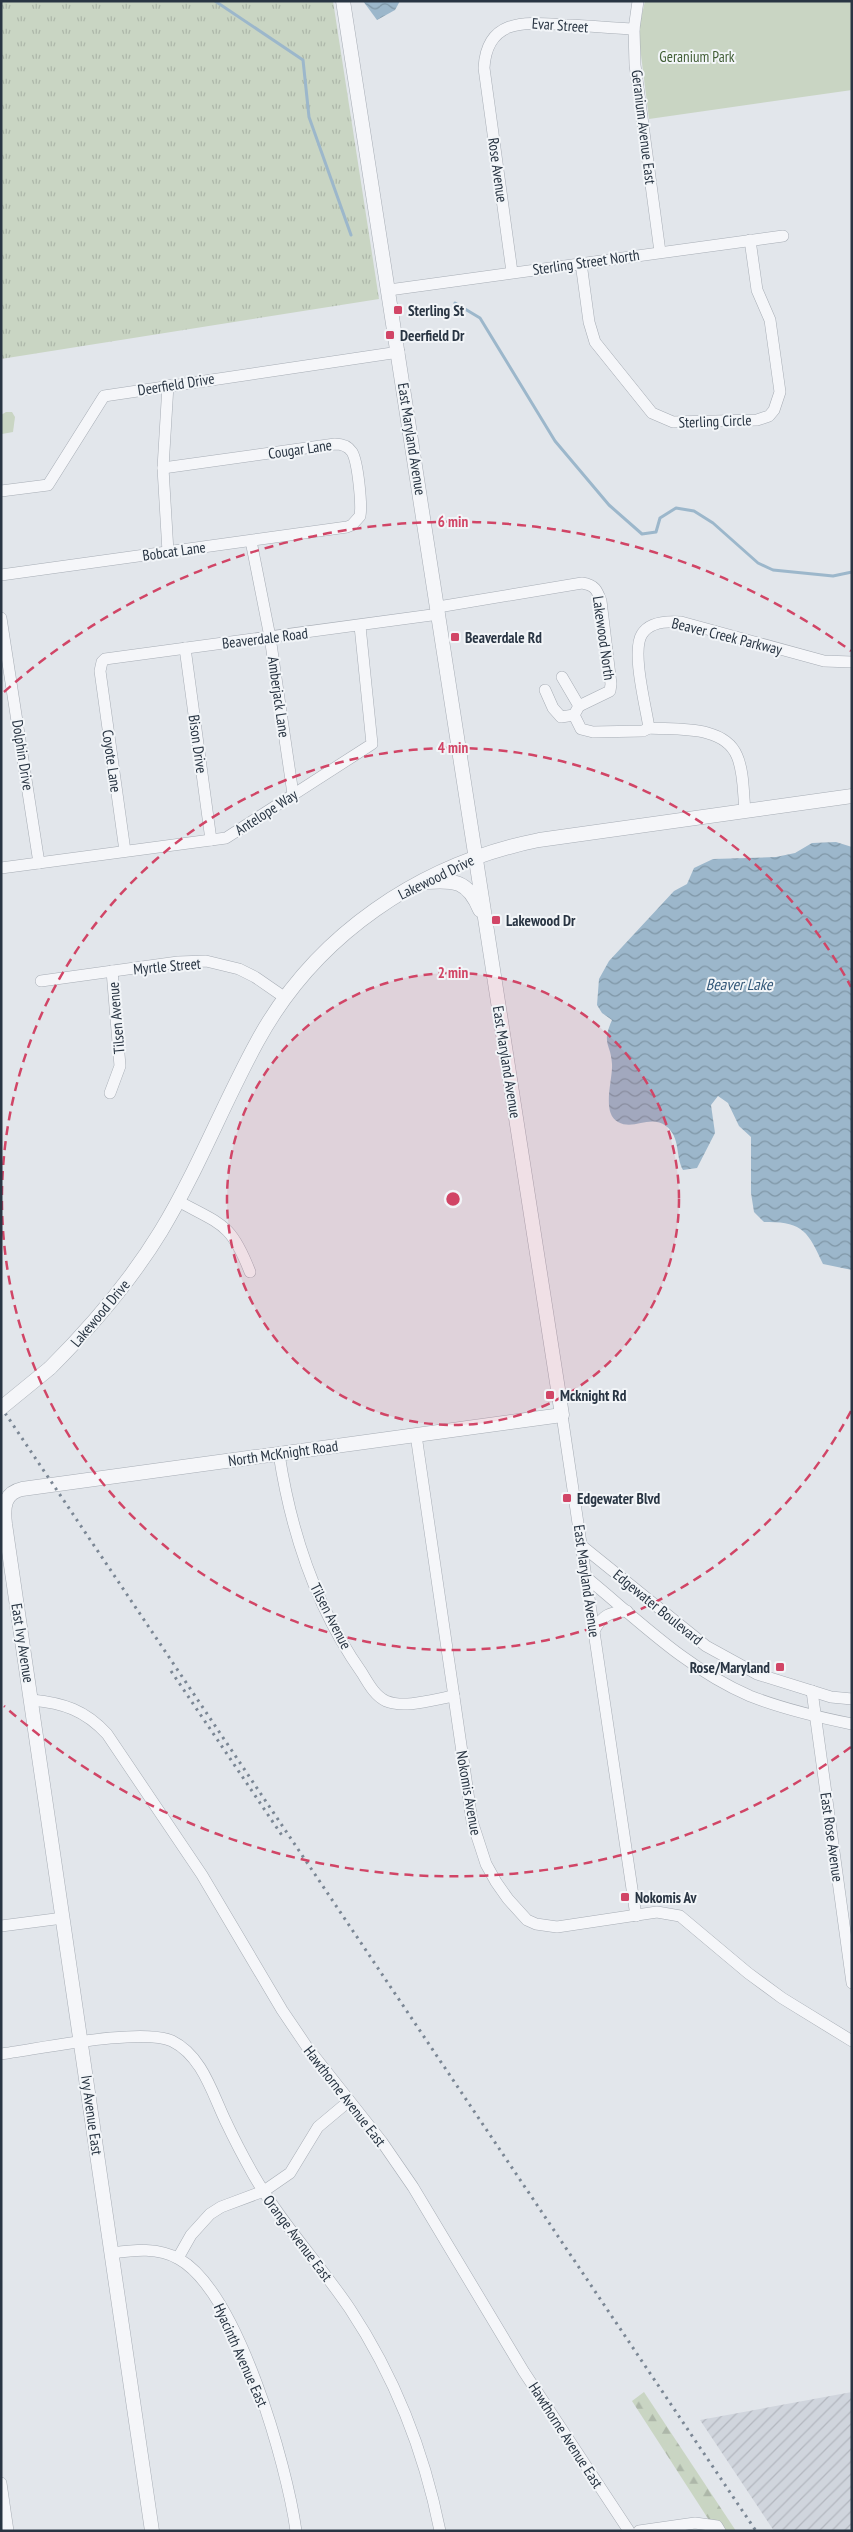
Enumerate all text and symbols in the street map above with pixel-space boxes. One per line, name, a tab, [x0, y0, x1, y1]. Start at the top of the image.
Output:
street label: Evar Street	[531, 14, 589, 36]
park label: Geranium Park	[659, 47, 735, 66]
street label: Geranium Avenue East	[628, 69, 660, 185]
street label: Rose Avenue	[484, 136, 512, 204]
street label: Sterling Street North	[531, 245, 641, 279]
place label: Sterling St	[408, 301, 465, 320]
marker: Sterling St	[392, 304, 404, 316]
place label: Deerfield Dr	[400, 326, 465, 345]
marker: Deerfield Dr	[384, 329, 396, 341]
street label: Deerfield Drive	[136, 369, 216, 399]
street label: East Maryland Avenue	[394, 382, 430, 496]
street label: Sterling Circle	[678, 410, 752, 432]
street label: Cougar Lane	[267, 435, 333, 463]
text: 6 min	[438, 512, 468, 531]
street label: Bobcat Lane	[141, 537, 207, 565]
street label: Lakewood North	[589, 595, 619, 681]
street label: Beaver Creek Parkway	[670, 613, 784, 659]
street label: Beaverdale Road	[221, 623, 309, 653]
place label: Beaverdale Rd	[465, 628, 542, 647]
marker: Beaverdale Rd	[449, 631, 461, 643]
street label: Amberjack Lane	[264, 655, 294, 739]
street label: Bison Drive	[184, 714, 212, 774]
street label: Dolphin Drive	[8, 718, 38, 792]
street label: Coyote Lane	[98, 728, 126, 794]
text: 4 min	[438, 738, 468, 757]
street label: Antelope Way	[231, 785, 301, 839]
street label: Lakewood Drive	[395, 850, 477, 904]
place label: Lakewood Dr	[506, 911, 576, 930]
marker: Lakewood Dr	[490, 914, 502, 926]
street label: Myrtle Street	[132, 954, 202, 978]
text: 2 min	[438, 963, 468, 982]
water label: Beaver Lake	[706, 974, 774, 994]
street label: Tilsen Avenue	[103, 981, 129, 1055]
street label: East Maryland Avenue	[489, 1005, 525, 1119]
centre of rings	[444, 1190, 462, 1208]
street label: Lakewood Drive	[66, 1275, 134, 1351]
place label: Mcknight Rd	[560, 1386, 627, 1405]
marker: Mcknight Rd	[544, 1389, 556, 1401]
street label: North McKnight Road	[227, 1436, 339, 1470]
place label: Edgewater Blvd	[577, 1489, 661, 1508]
marker: Edgewater Blvd	[561, 1492, 573, 1504]
street label: East Maryland Avenue	[570, 1524, 604, 1638]
street label: Edgewater Boulevard	[609, 1565, 707, 1649]
street label: Tilsen Avenue	[306, 1580, 356, 1652]
street label: East Ivy Avenue	[7, 1602, 39, 1684]
place label: Rose/Maryland	[690, 1658, 770, 1677]
marker: Rose/Maryland	[774, 1661, 786, 1673]
street label: Nokomis Avenue	[452, 1749, 486, 1837]
street label: East Rose Avenue	[816, 1791, 848, 1883]
place label: Nokomis Av	[635, 1888, 697, 1907]
marker: Nokomis Av	[619, 1891, 631, 1903]
street label: Hawthorne Avenue East	[300, 2042, 390, 2150]
street label: Ivy Avenue East	[77, 2074, 107, 2156]
street label: Orange Avenue East	[259, 2191, 337, 2285]
street label: Hyacinth Avenue East	[210, 2300, 272, 2410]
street label: Hawthorne Avenue East	[525, 2378, 607, 2492]

